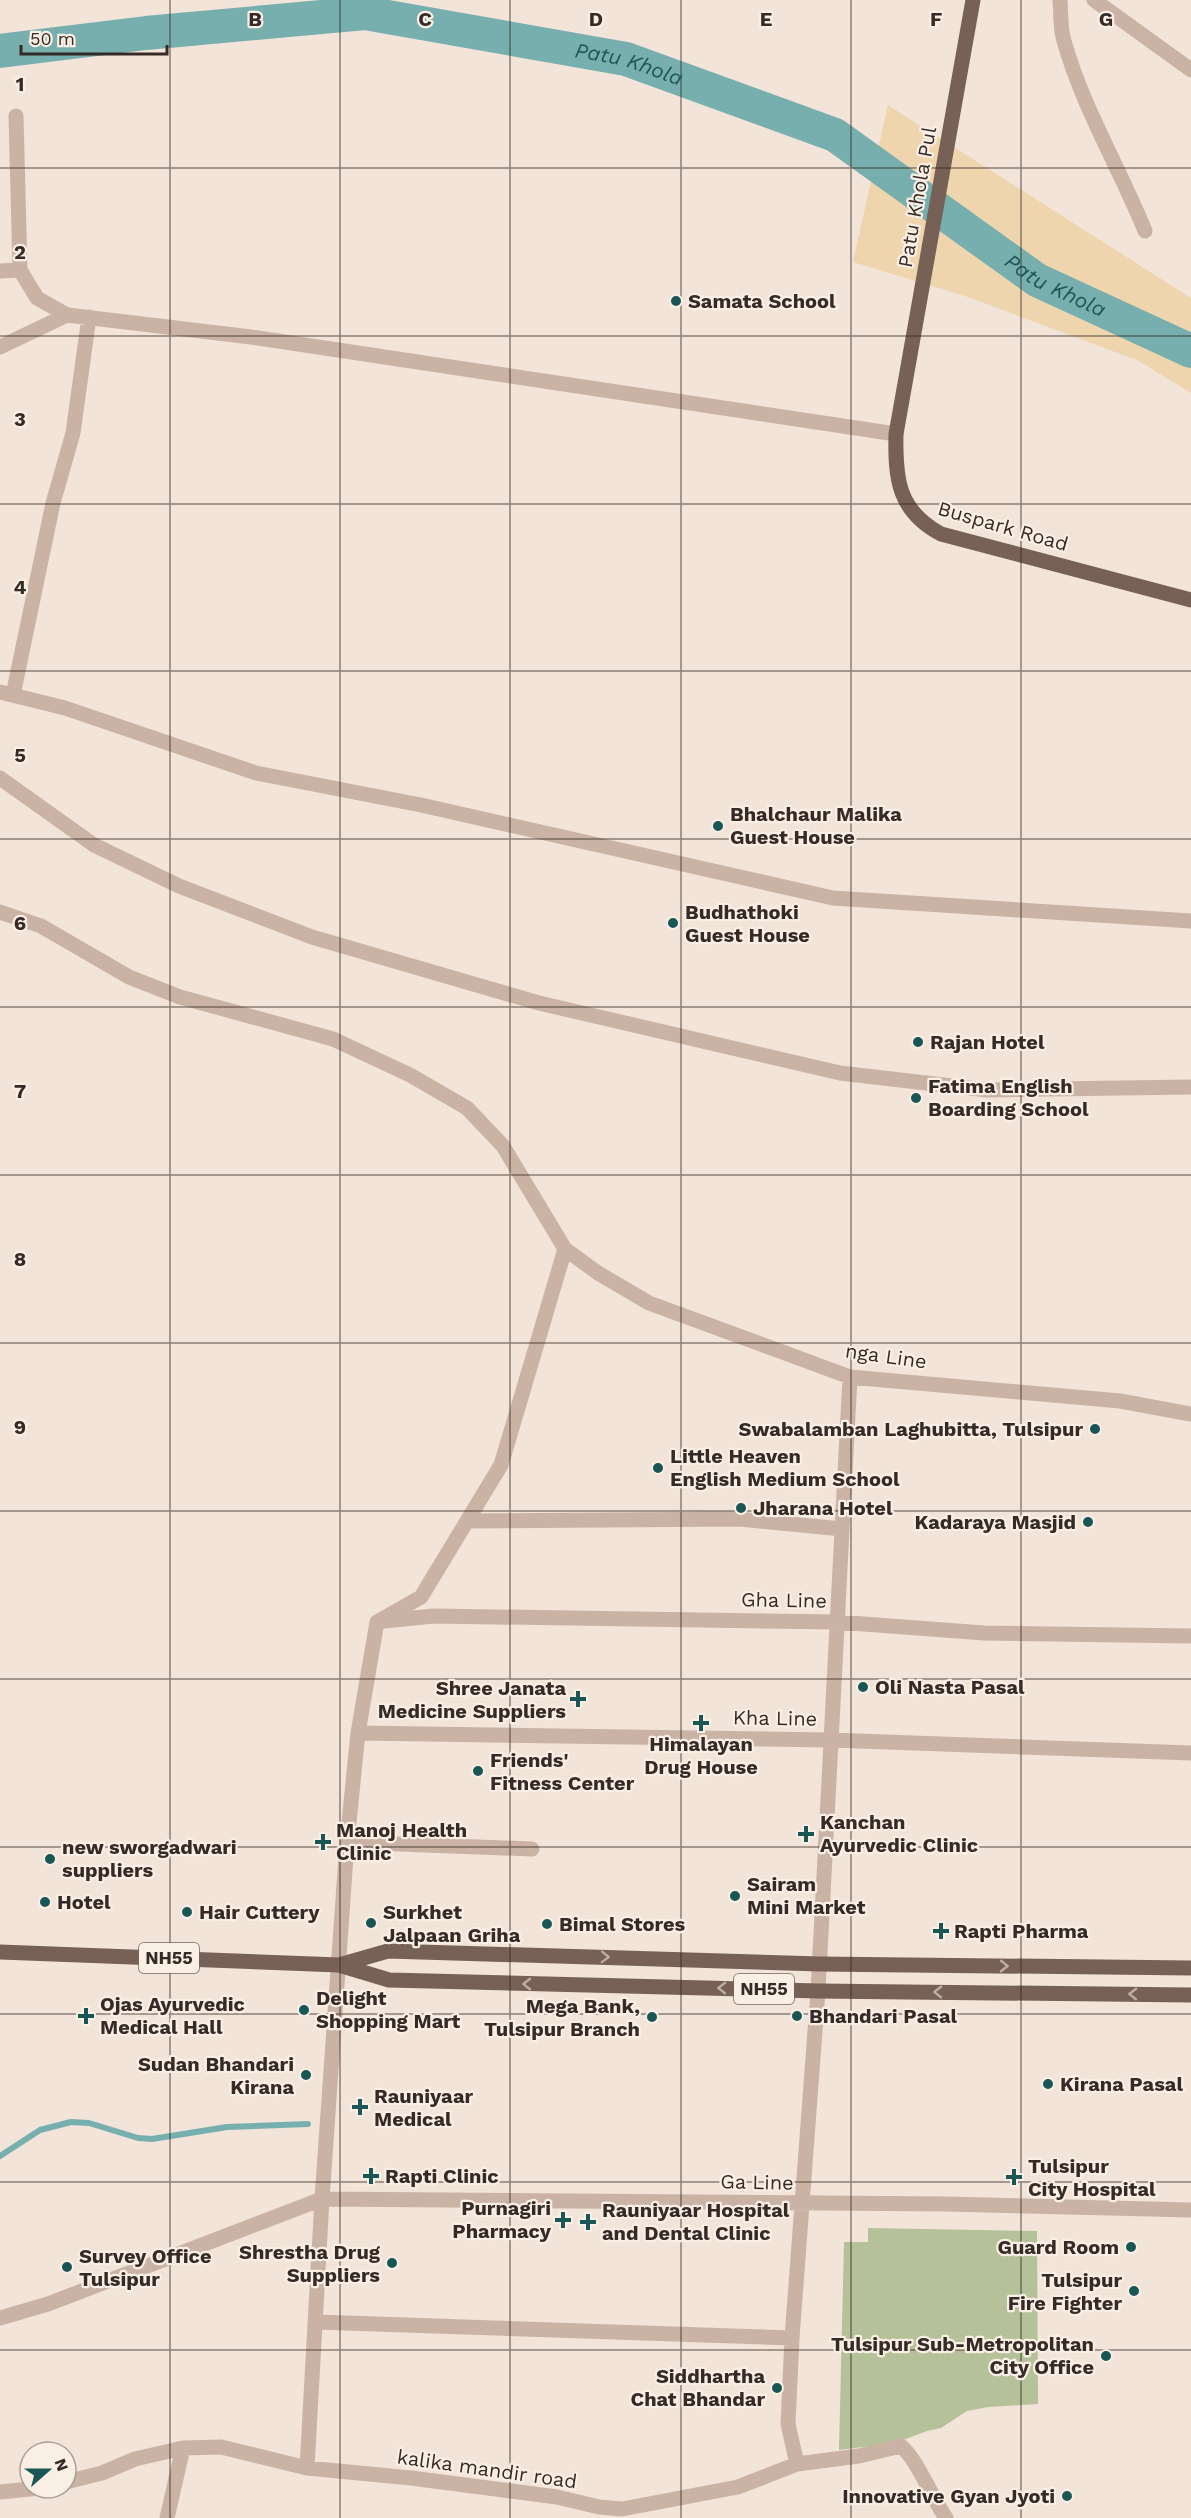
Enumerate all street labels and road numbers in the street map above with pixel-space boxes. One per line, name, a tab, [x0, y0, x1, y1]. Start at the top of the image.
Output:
street label: Patu Khola Pul	[893, 125, 941, 269]
street label: Buspark Road	[935, 496, 1071, 556]
street label: nga Line	[844, 1338, 928, 1374]
street label: Gha Line	[741, 1587, 827, 1613]
street label: Kha Line	[733, 1705, 817, 1731]
road number: NH55	[139, 1943, 199, 1973]
road number: NH55	[734, 1974, 794, 2004]
street label: Ga Line	[720, 2169, 794, 2195]
street label: kalika mandir road	[395, 2444, 579, 2494]

